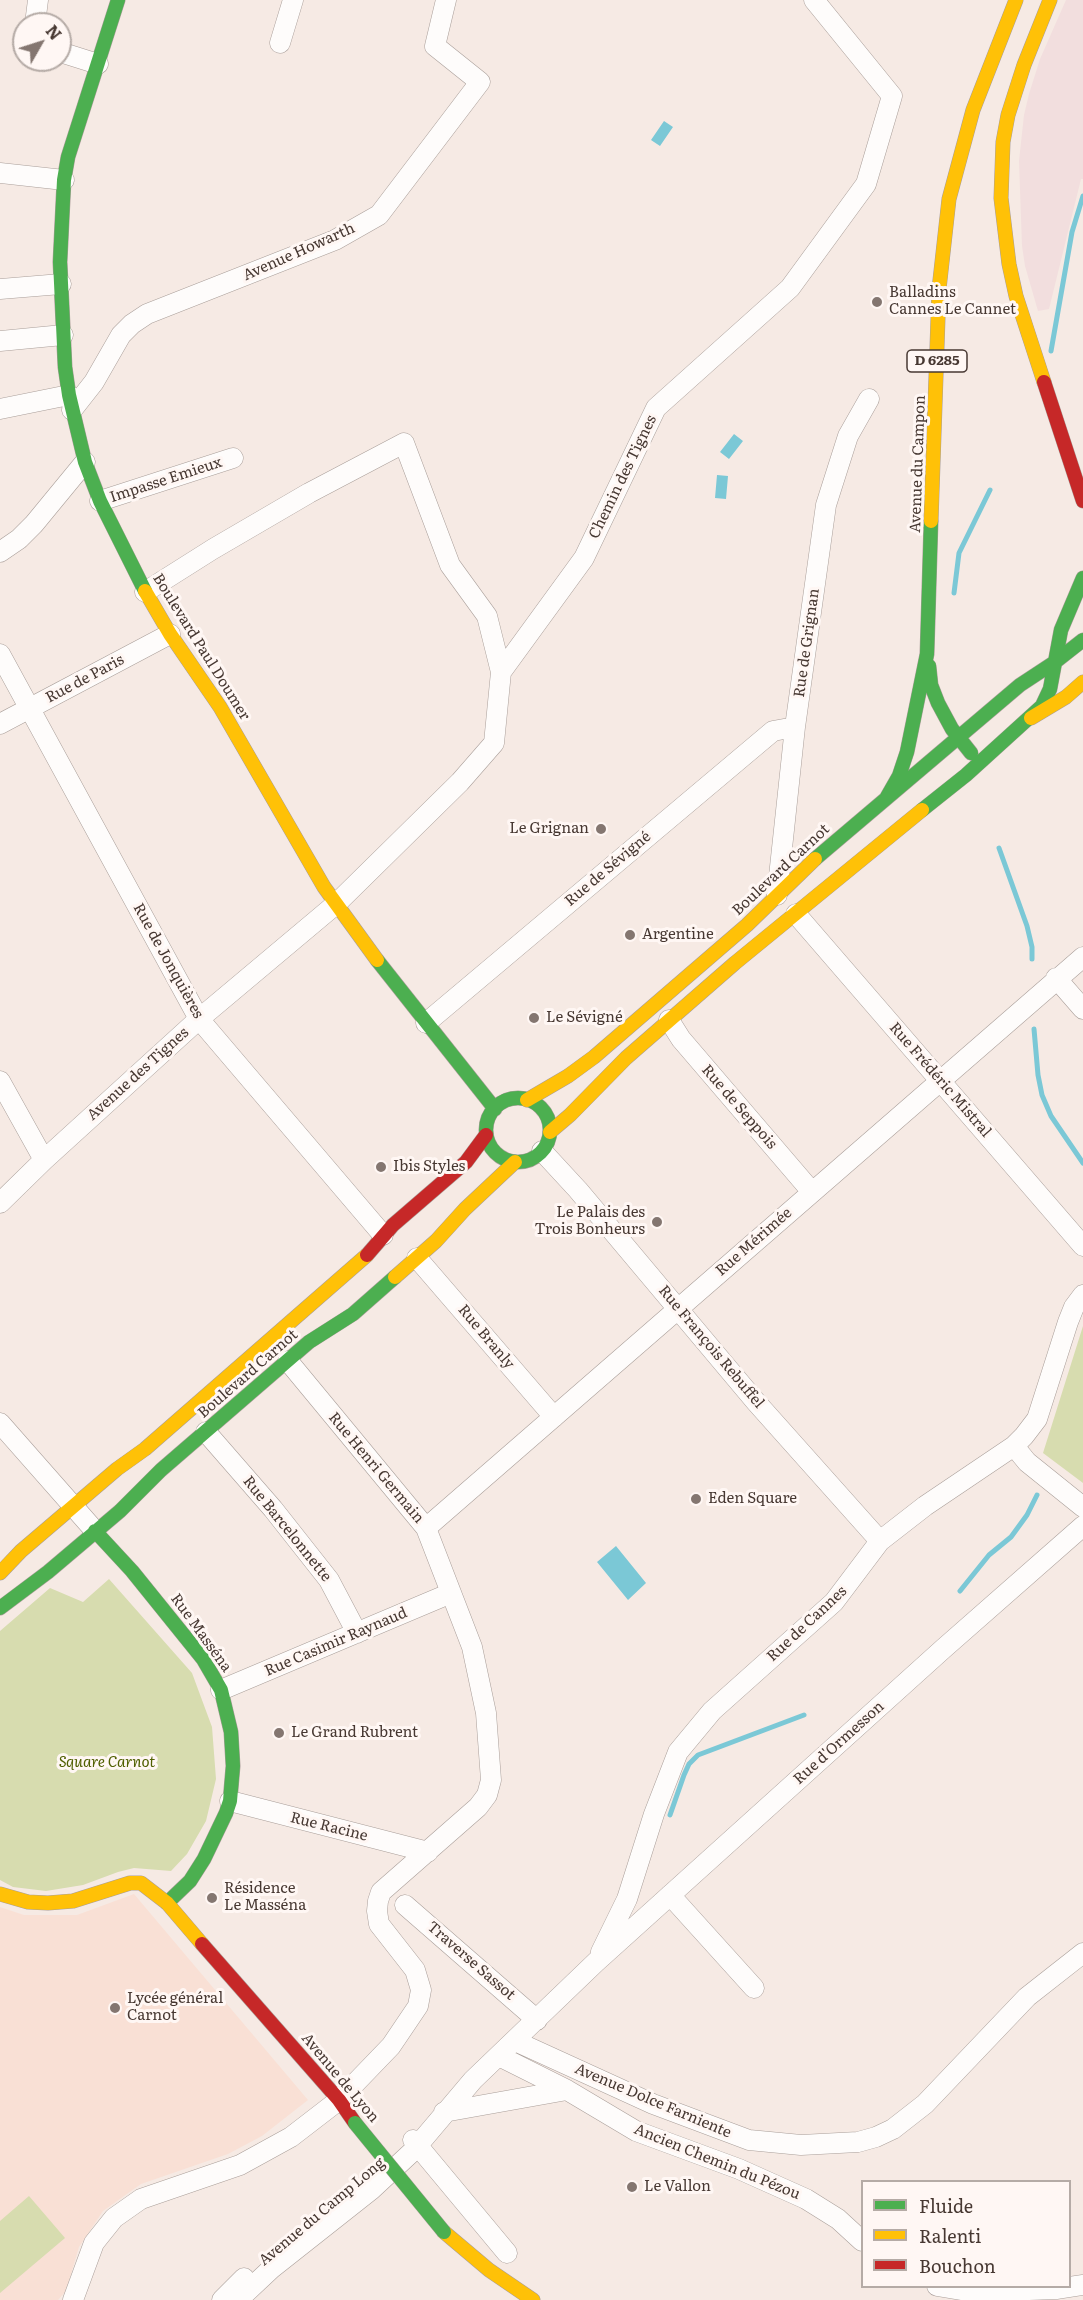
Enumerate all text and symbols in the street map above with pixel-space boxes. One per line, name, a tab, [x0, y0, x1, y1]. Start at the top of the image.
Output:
north arrow	[12, 12, 72, 72]
text: N	[41, 19, 68, 45]
street label: Avenue Howarth	[240, 219, 358, 285]
place label: Balladins Cannes Le Cannet	[889, 284, 1016, 319]
marker: Balladins Cannes Le Cannet	[870, 295, 884, 309]
road number: D 6285	[907, 350, 967, 372]
street label: Avenue du Campon	[907, 395, 929, 533]
street label: Chemin des Tignes	[585, 412, 661, 542]
street label: Impasse Emieux	[108, 453, 224, 507]
street label: Boulevard Paul Doumer	[148, 570, 254, 724]
street label: Rue de Grignan	[790, 587, 824, 699]
street label: Rue de Paris	[43, 651, 127, 707]
place label: Le Grignan	[509, 820, 589, 838]
street label: Boulevard Carnot	[729, 820, 833, 920]
marker: Le Grignan	[594, 822, 608, 836]
street label: Rue de Sévigné	[561, 828, 655, 910]
street label: Rue de Jonquières	[129, 900, 207, 1022]
place label: Argentine	[642, 926, 714, 944]
marker: Argentine	[623, 928, 637, 942]
place label: Le Sévigné	[546, 1009, 623, 1027]
marker: Le Sévigné	[527, 1011, 541, 1025]
street label: Rue Frédéric Mistral	[885, 1019, 995, 1141]
street label: Avenue des Tignes	[83, 1024, 193, 1124]
street label: Rue de Seppois	[697, 1061, 781, 1153]
place label: Ibis Styles	[393, 1158, 465, 1176]
marker: Ibis Styles	[374, 1160, 388, 1174]
place label: Le Palais des Trois Bonheurs	[534, 1204, 645, 1239]
street label: Rue Mérimée	[712, 1204, 796, 1280]
marker: Le Palais des Trois Bonheurs	[650, 1215, 664, 1229]
street label: Rue François Rebuffel	[654, 1282, 768, 1412]
street label: Rue Branly	[454, 1301, 518, 1373]
street label: Boulevard Carnot	[195, 1326, 301, 1422]
street label: Rue Henri Germain	[324, 1409, 428, 1527]
street label: Rue Barcelonnette	[239, 1473, 335, 1585]
place label: Eden Square	[708, 1490, 797, 1508]
marker: Eden Square	[689, 1492, 703, 1506]
street label: Rue de Cannes	[763, 1582, 851, 1666]
street label: Rue Masséna	[167, 1590, 235, 1676]
street label: Rue Casimir Raynaud	[262, 1604, 410, 1680]
street label: Rue d'Ormesson	[790, 1698, 888, 1788]
place label: Le Grand Rubrent	[291, 1724, 418, 1742]
marker: Le Grand Rubrent	[272, 1726, 286, 1740]
park label: Square Carnot	[59, 1754, 155, 1772]
street label: Rue Racine	[288, 1809, 370, 1845]
place label: Résidence Le Masséna	[224, 1880, 306, 1915]
marker: Résidence Le Masséna	[205, 1891, 219, 1905]
street label: Traverse Sassot	[423, 1918, 519, 2004]
place label: Lycée général Carnot	[127, 1990, 223, 2025]
marker: Lycée général Carnot	[108, 2001, 122, 2015]
street label: Avenue de Lyon	[297, 2030, 383, 2126]
street label: Avenue Dolce Farniente	[572, 2060, 734, 2142]
street label: Ancien Chemin du Pézou	[631, 2120, 803, 2204]
street label: Avenue du Camp Long	[255, 2154, 389, 2270]
place label: Le Vallon	[644, 2178, 711, 2196]
marker: Le Vallon	[625, 2180, 639, 2194]
legend	[861, 2180, 1071, 2288]
text: Fluide	[919, 2192, 973, 2219]
text: Ralenti	[919, 2222, 981, 2249]
text: Bouchon	[919, 2252, 996, 2279]

